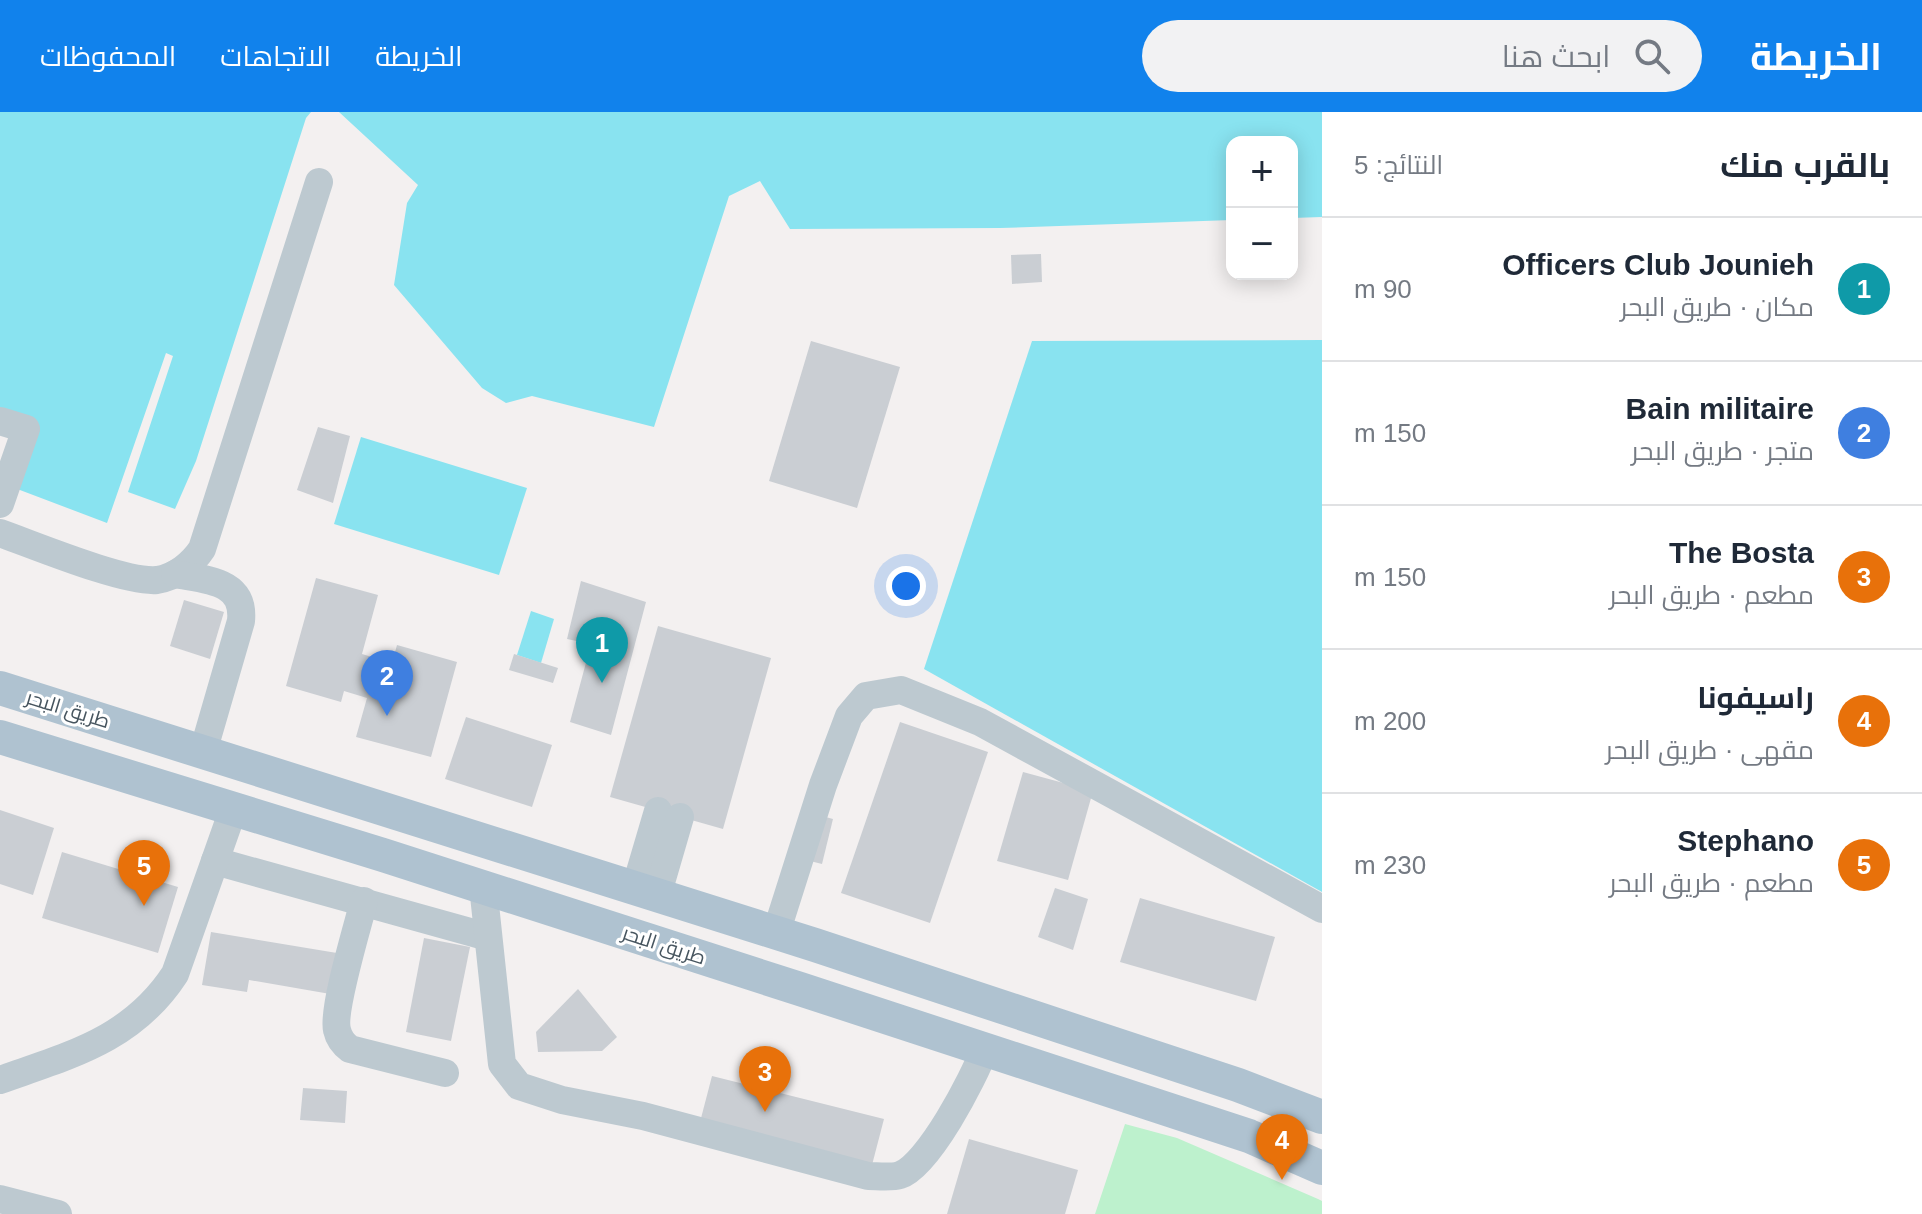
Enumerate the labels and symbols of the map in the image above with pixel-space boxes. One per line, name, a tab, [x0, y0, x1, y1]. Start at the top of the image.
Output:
your location	[886, 566, 926, 606]
pin: 1	[576, 617, 628, 683]
pin: 2	[361, 650, 413, 716]
street label: طريق البحر	[22, 686, 112, 734]
pin: 5	[118, 840, 170, 906]
street label: طريق البحر	[618, 921, 708, 971]
pin: 3	[739, 1046, 791, 1112]
pin: 4	[1256, 1114, 1308, 1180]

